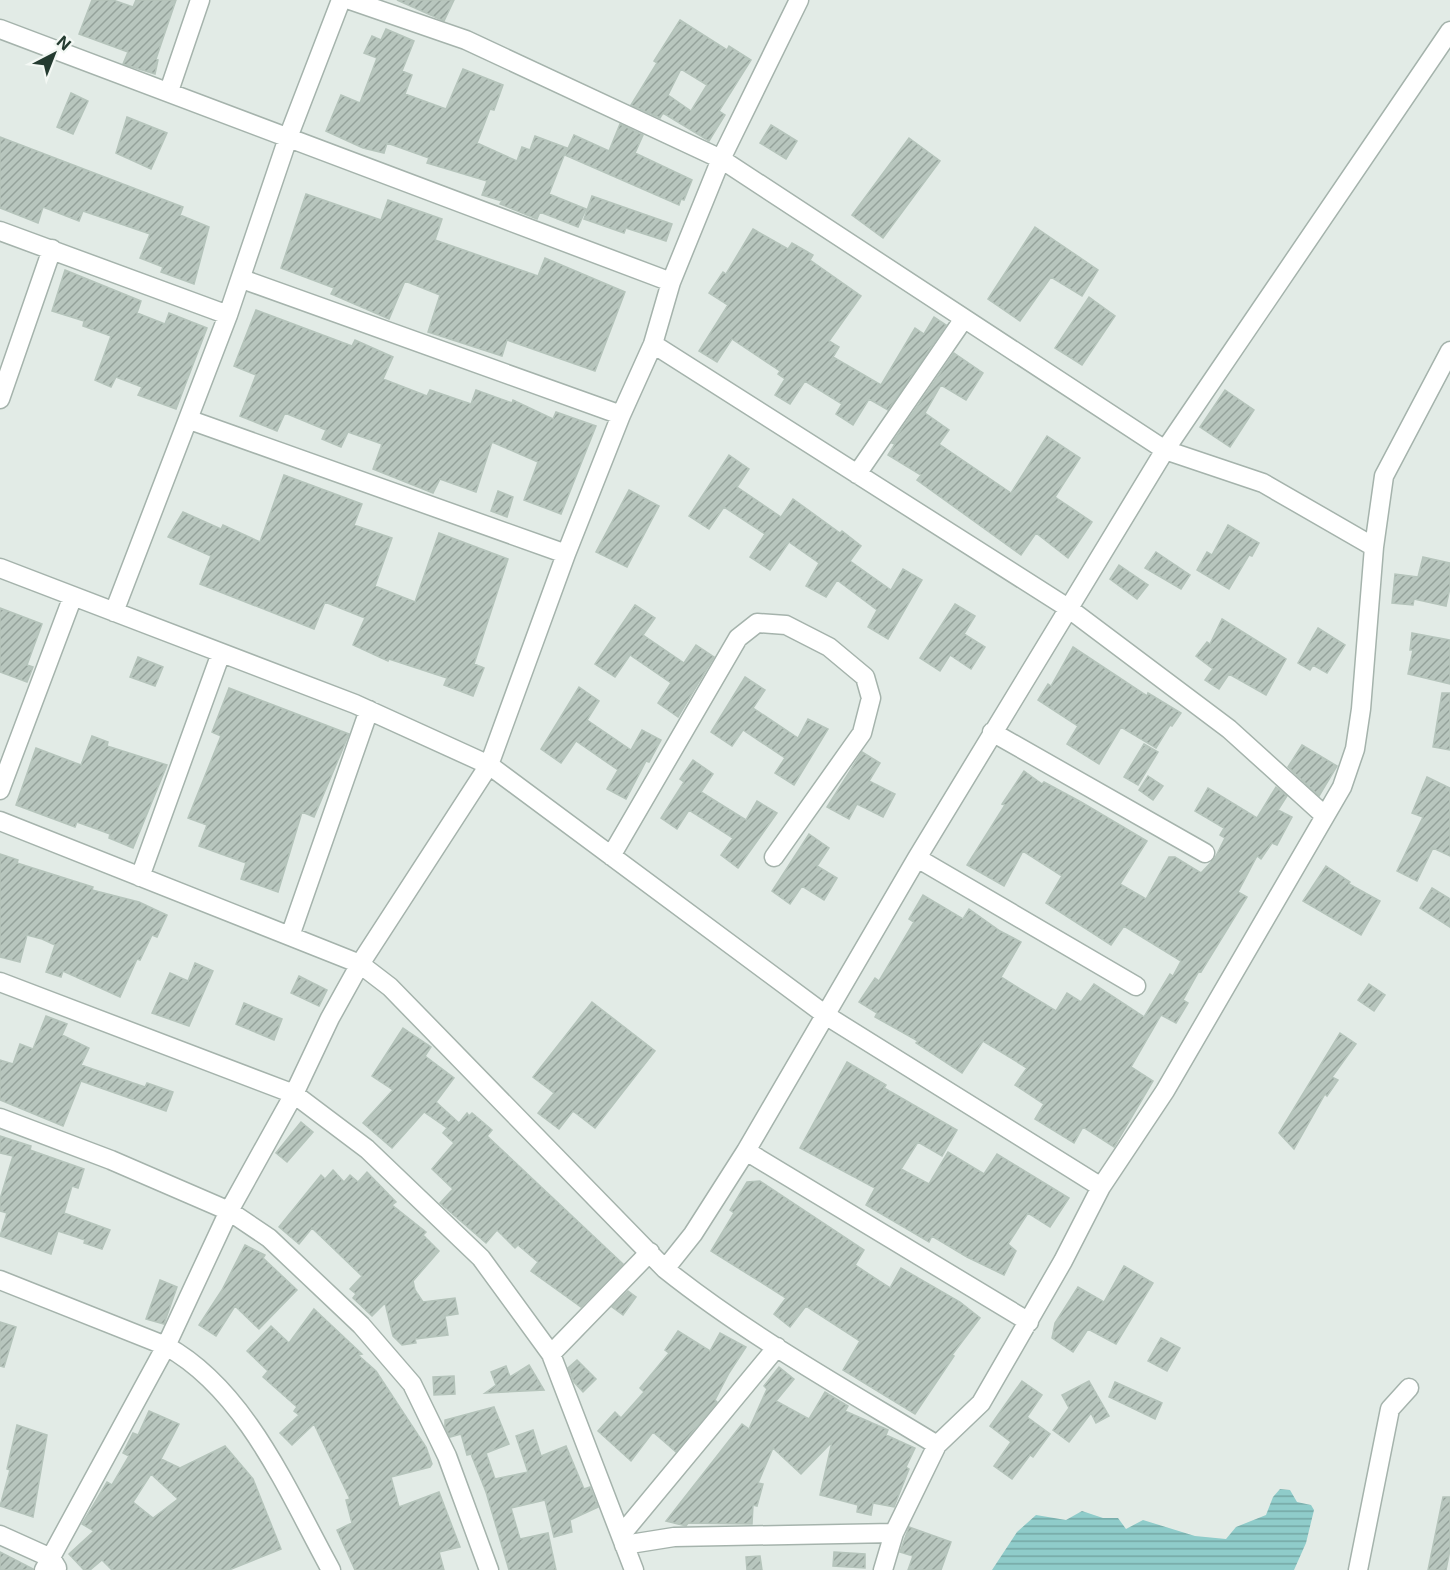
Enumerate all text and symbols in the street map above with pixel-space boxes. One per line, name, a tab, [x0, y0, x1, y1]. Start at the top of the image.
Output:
north arrow	[24, 24, 84, 84]
text: N	[53, 31, 75, 54]

